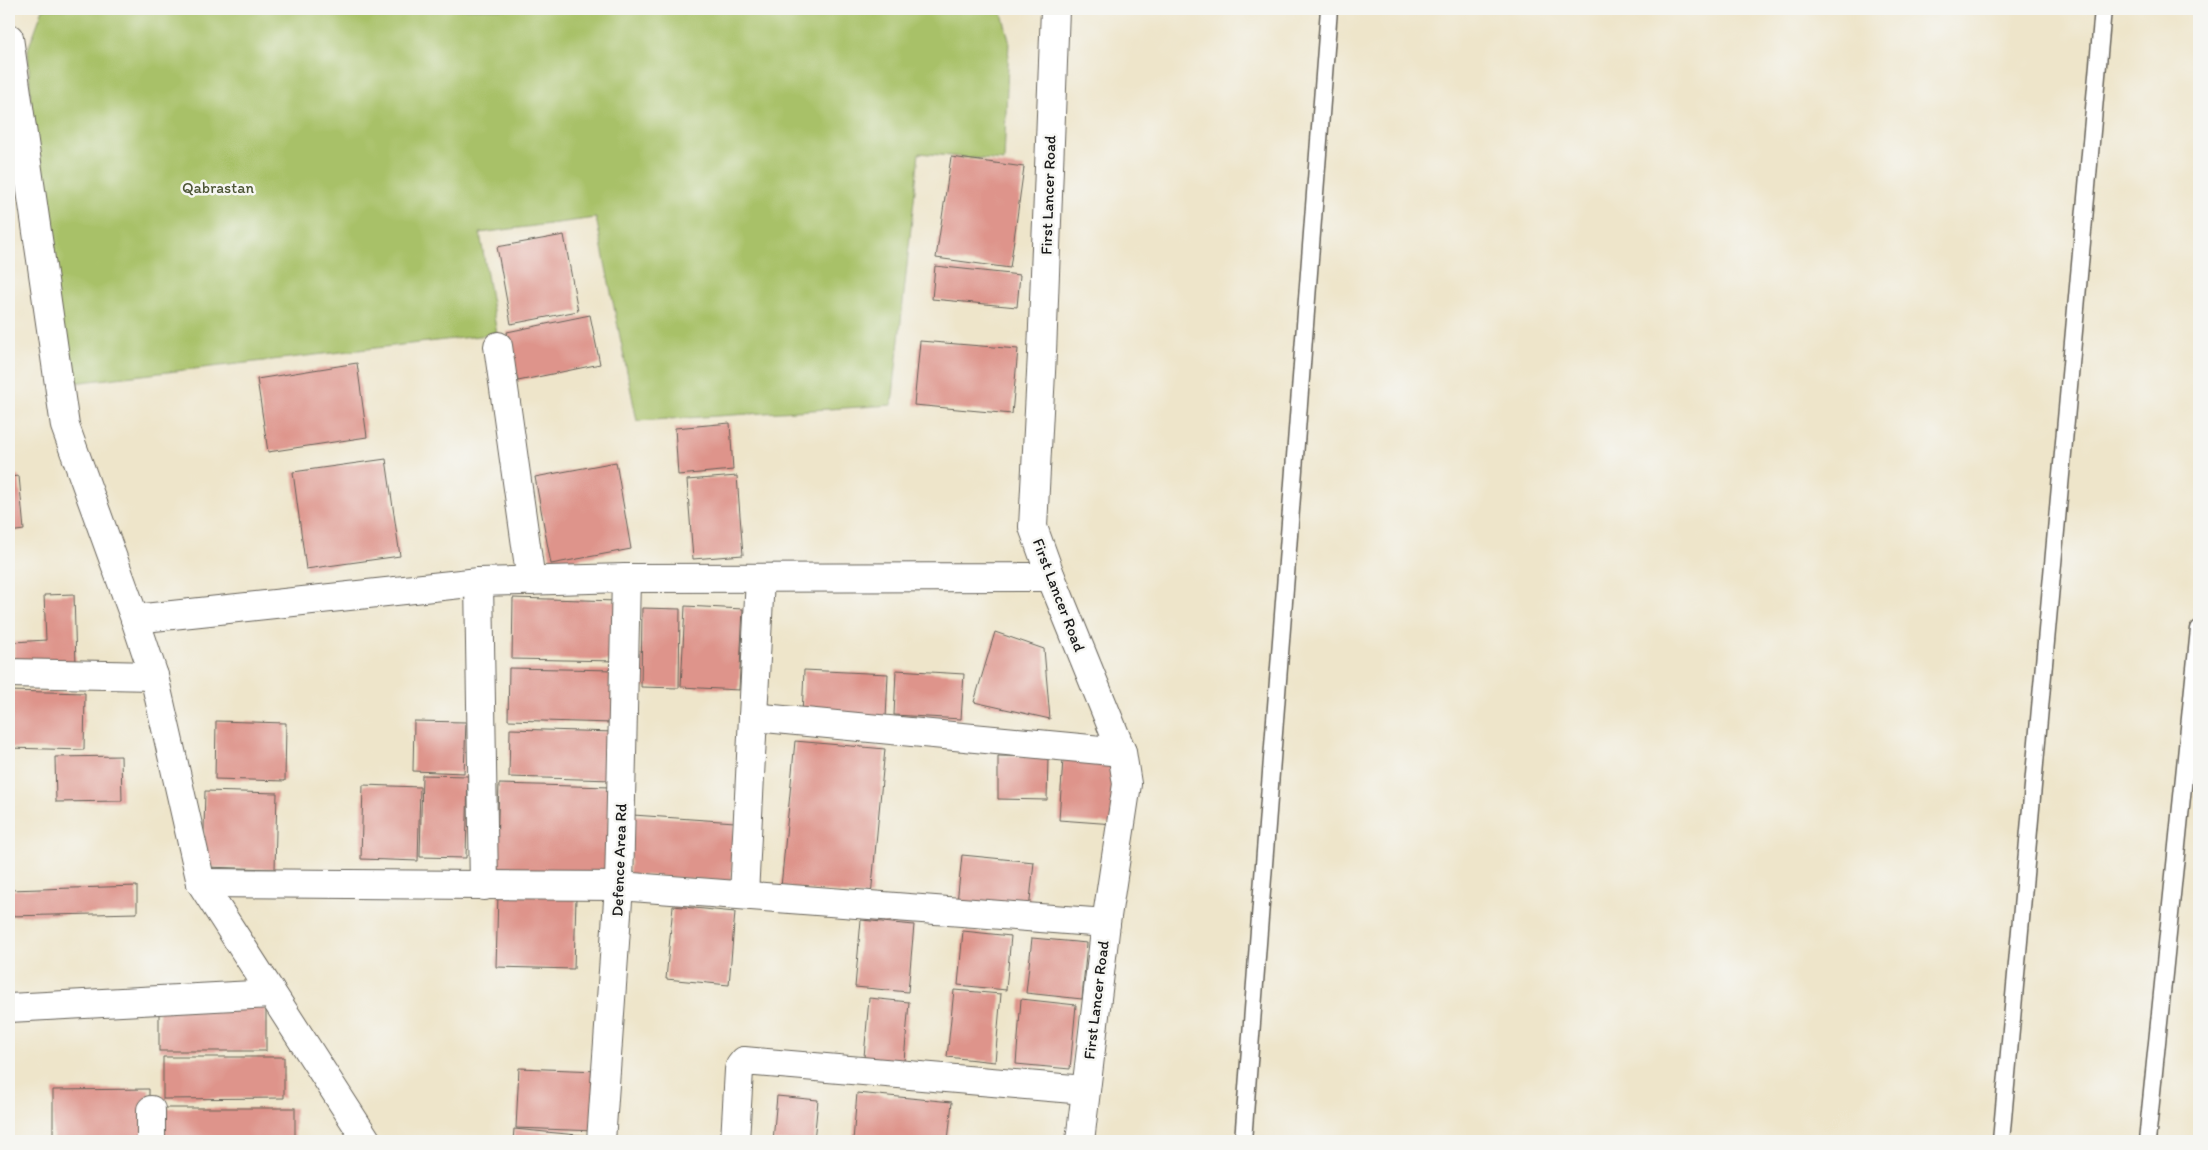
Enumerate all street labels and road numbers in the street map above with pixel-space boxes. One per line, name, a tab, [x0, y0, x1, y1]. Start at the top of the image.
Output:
street label: First Lancer Road	[1036, 135, 1060, 255]
street label: First Lancer Road	[1029, 536, 1089, 654]
street label: Defence Area Rd	[608, 803, 630, 917]
street label: First Lancer Road	[1079, 939, 1113, 1061]

